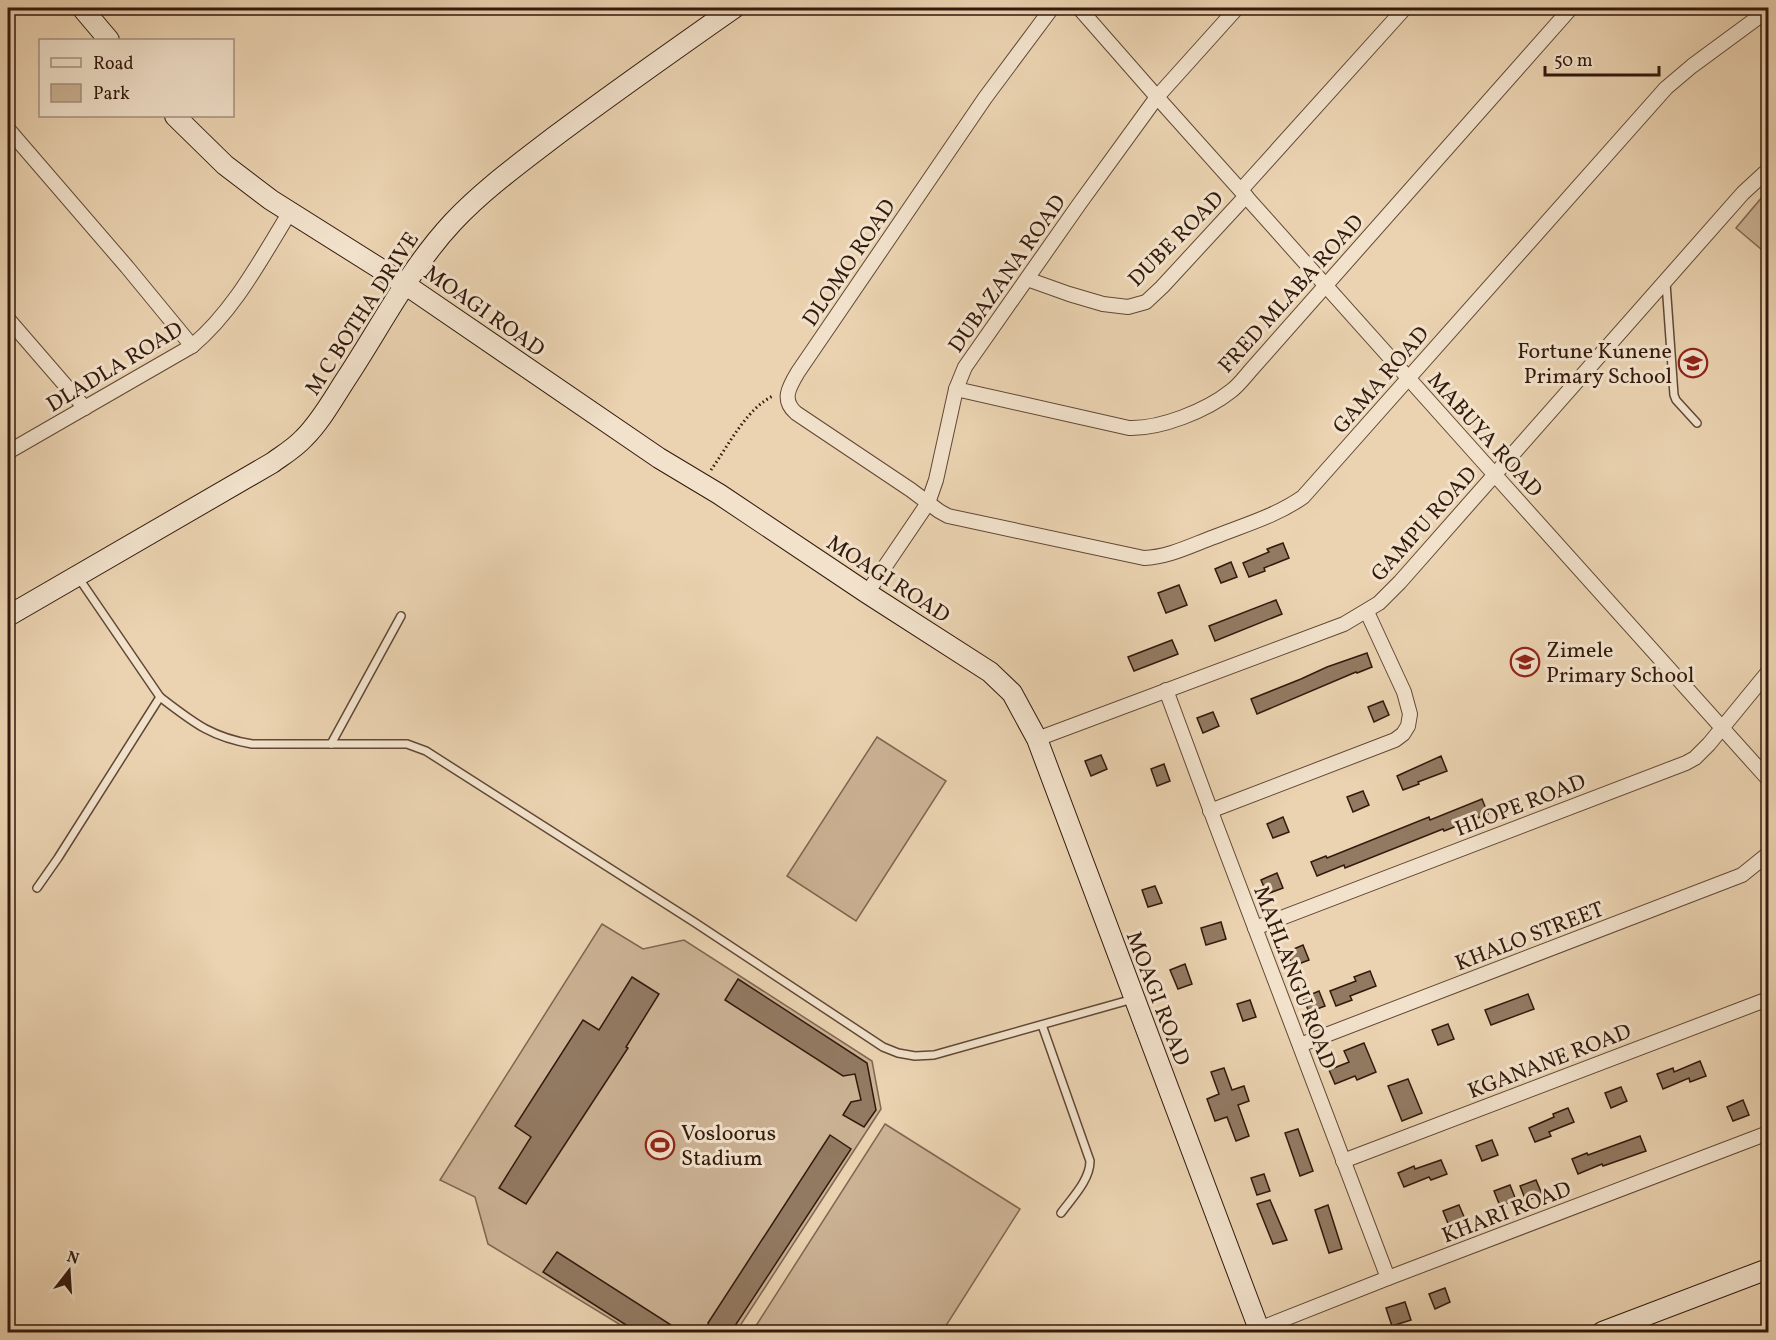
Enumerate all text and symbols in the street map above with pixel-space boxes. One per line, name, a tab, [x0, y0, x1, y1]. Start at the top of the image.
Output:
legend	[39, 39, 234, 117]
scale bar	[1545, 39, 1659, 77]
text: 50 m	[1554, 49, 1593, 74]
text: Road	[93, 52, 134, 77]
text: Park	[93, 82, 130, 107]
street label: DUBE ROAD	[1122, 185, 1232, 295]
street label: DUBAZANA ROAD	[942, 189, 1074, 360]
street label: DLOMO ROAD	[796, 194, 904, 333]
street label: FRED MLABA ROAD	[1212, 208, 1372, 381]
street label: M C BOTHA DRIVE	[299, 227, 428, 402]
street label: MOAGI ROAD	[417, 259, 550, 365]
street label: DLADLA ROAD	[41, 315, 189, 421]
street label: GAMA ROAD	[1326, 320, 1437, 441]
place label: Fortune Kunene Primary School	[1517, 337, 1672, 393]
school or university icon: Fortune Kunene Primary School	[1677, 347, 1709, 379]
street label: MABUYA ROAD	[1419, 366, 1549, 505]
street label: GAMPU ROAD	[1365, 460, 1485, 589]
street label: MOAGI ROAD	[820, 529, 955, 632]
place label: Zimele Primary School	[1546, 636, 1694, 692]
school or university icon: Zimele Primary School	[1509, 646, 1541, 678]
street label: HLOPE ROAD	[1451, 767, 1591, 845]
street label: MAHLANGU ROAD	[1244, 882, 1343, 1074]
street label: KHALO STREET	[1451, 895, 1609, 980]
street label: MOAGI ROAD	[1117, 927, 1197, 1071]
street label: KGANANE ROAD	[1464, 1017, 1636, 1108]
place label: Vosloorus Stadium	[681, 1119, 776, 1175]
sports icon: Vosloorus Stadium	[644, 1129, 676, 1161]
street label: KHARI ROAD	[1438, 1174, 1576, 1252]
north arrow	[39, 1241, 99, 1301]
text: N	[64, 1246, 82, 1271]

